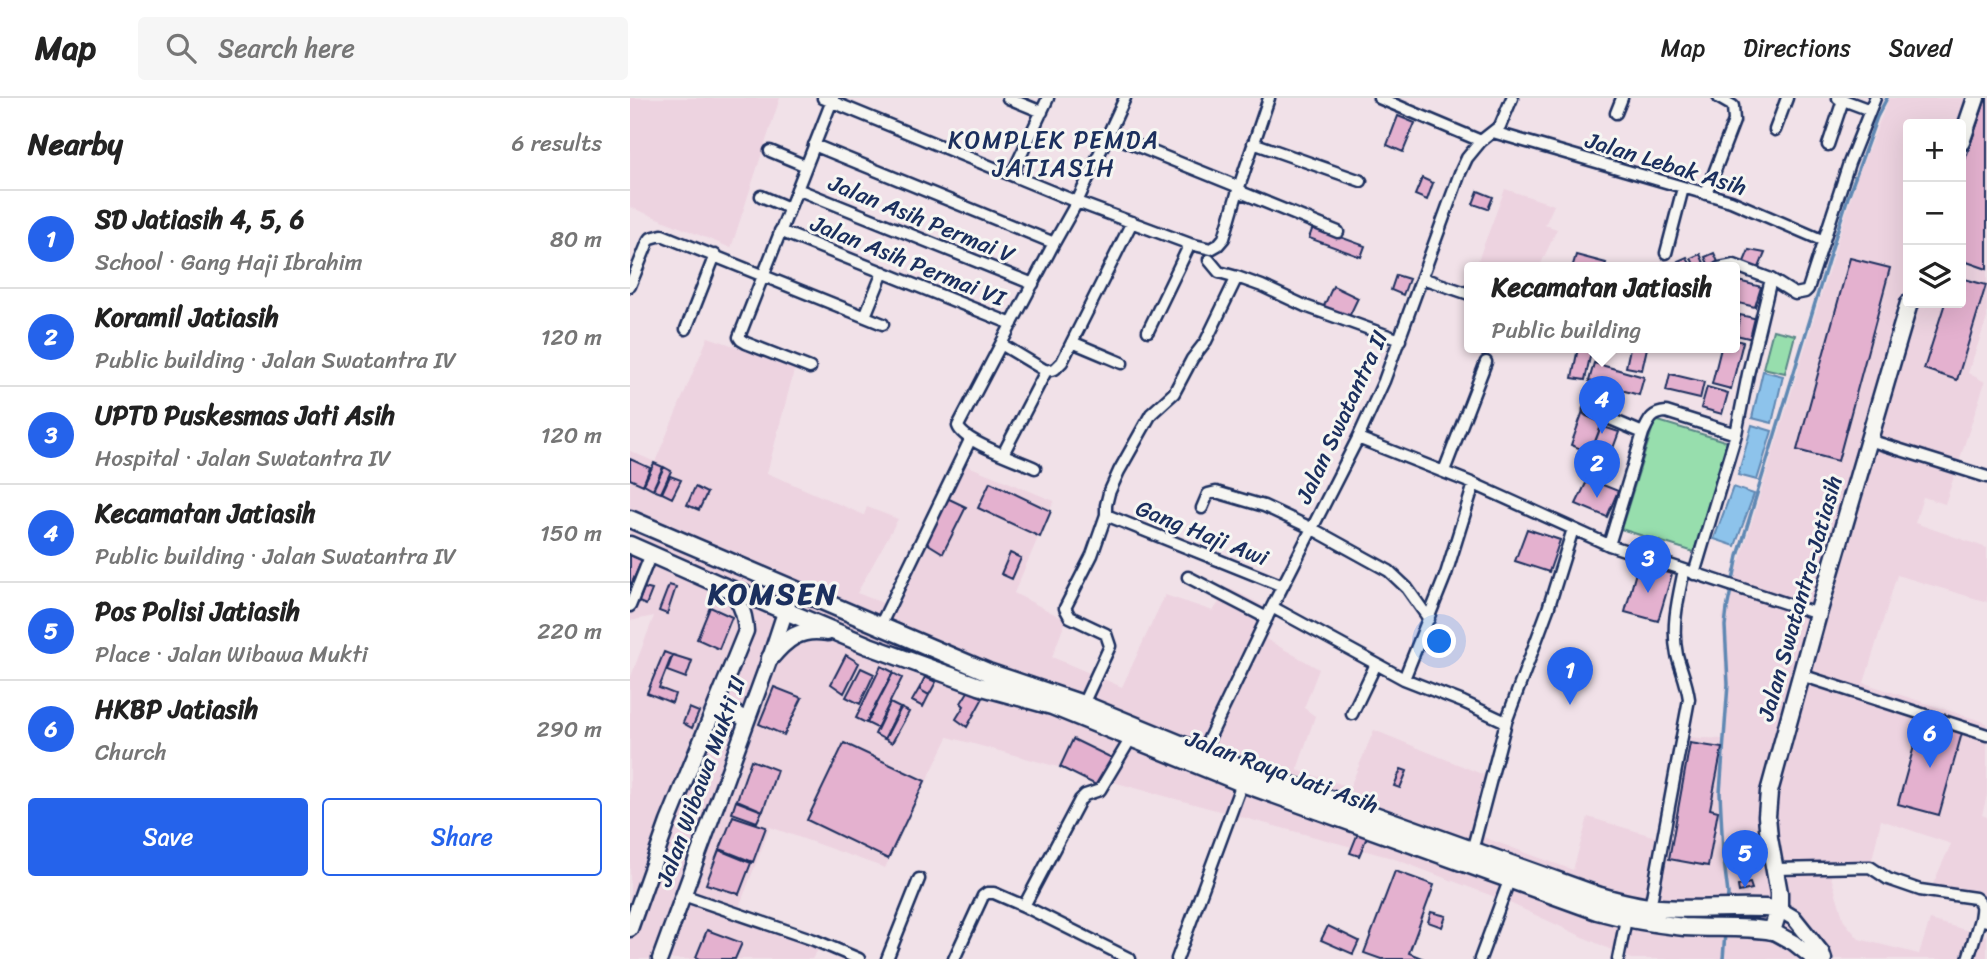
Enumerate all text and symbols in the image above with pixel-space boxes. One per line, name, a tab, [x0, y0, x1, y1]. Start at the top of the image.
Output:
search box	[138, 17, 628, 80]
text: Map	[35, 19, 96, 77]
text: Search here	[218, 25, 355, 71]
text: Map	[1661, 27, 1705, 69]
text: Directions	[1743, 27, 1851, 69]
text: Saved	[1889, 27, 1952, 69]
icon: search	[162, 29, 200, 67]
text: Nearby	[28, 117, 123, 171]
district label: KOMPLEK PEMDA JATIASIH	[948, 119, 1160, 189]
map controls	[1903, 119, 1966, 308]
button: +	[1903, 119, 1966, 182]
street label: Jalan Lebak Asih	[1579, 120, 1752, 208]
text: 6 results	[512, 123, 602, 164]
street label: Jalan Asih Permai V	[822, 163, 1022, 275]
button: −	[1903, 182, 1966, 245]
text: SD Jatiasih 4, 5, 6	[95, 196, 304, 242]
street label: Jalan Asih Permai VI	[803, 203, 1014, 320]
text: 1	[46, 219, 56, 260]
text: 80 m	[550, 219, 602, 260]
text: School · Gang Haji Ibrahim	[95, 242, 363, 283]
button: layers	[1903, 245, 1966, 308]
popup	[1464, 262, 1740, 353]
text: Kecamatan Jatiasih	[1492, 264, 1712, 310]
text: Koramil Jatiasih	[95, 294, 279, 340]
text: Public building	[1492, 310, 1641, 351]
text: 2	[44, 317, 58, 358]
text: 120 m	[541, 317, 602, 358]
street label: Jalan Swatantra II	[1283, 324, 1400, 511]
text: Public building · Jalan Swatantra IV	[95, 340, 456, 381]
pin: 4	[1579, 376, 1625, 434]
text: UPTD Puskesmas Jati Asih	[95, 392, 395, 438]
text: 3	[45, 415, 57, 456]
text: 120 m	[541, 415, 602, 456]
text: Hospital · Jalan Swatantra IV	[95, 438, 391, 479]
pin: 2	[1574, 440, 1620, 498]
street label: Jalan Swatantra-Jatiasih	[1745, 470, 1855, 727]
street label: Gang Haji Awi	[1129, 488, 1275, 578]
text: Kecamatan Jatiasih	[95, 490, 316, 536]
text: 4	[44, 513, 58, 554]
text: 150 m	[540, 513, 602, 554]
pin: 3	[1625, 535, 1671, 593]
text: Public building · Jalan Swatantra IV	[95, 536, 456, 577]
district label: KOMSEN	[707, 567, 838, 621]
text: Pos Polisi Jatiasih	[95, 588, 300, 634]
text: 5	[44, 611, 58, 652]
text: 220 m	[537, 611, 602, 652]
your location	[1422, 624, 1456, 658]
text: Place · Jalan Wibawa Mukti	[95, 634, 368, 675]
pin: 1	[1547, 647, 1593, 705]
street label: Jalan Wibawa Mukti II	[644, 670, 758, 893]
text: HKBP Jatiasih	[95, 686, 258, 732]
text: 6	[44, 709, 58, 750]
text: 290 m	[536, 709, 602, 750]
pin: 6	[1907, 710, 1953, 768]
street label: Jalan Raya Jati Asih	[1179, 718, 1384, 826]
text: Church	[95, 732, 167, 773]
button: Save	[28, 798, 308, 876]
button: Share	[322, 798, 602, 876]
pin: 5	[1722, 830, 1768, 888]

